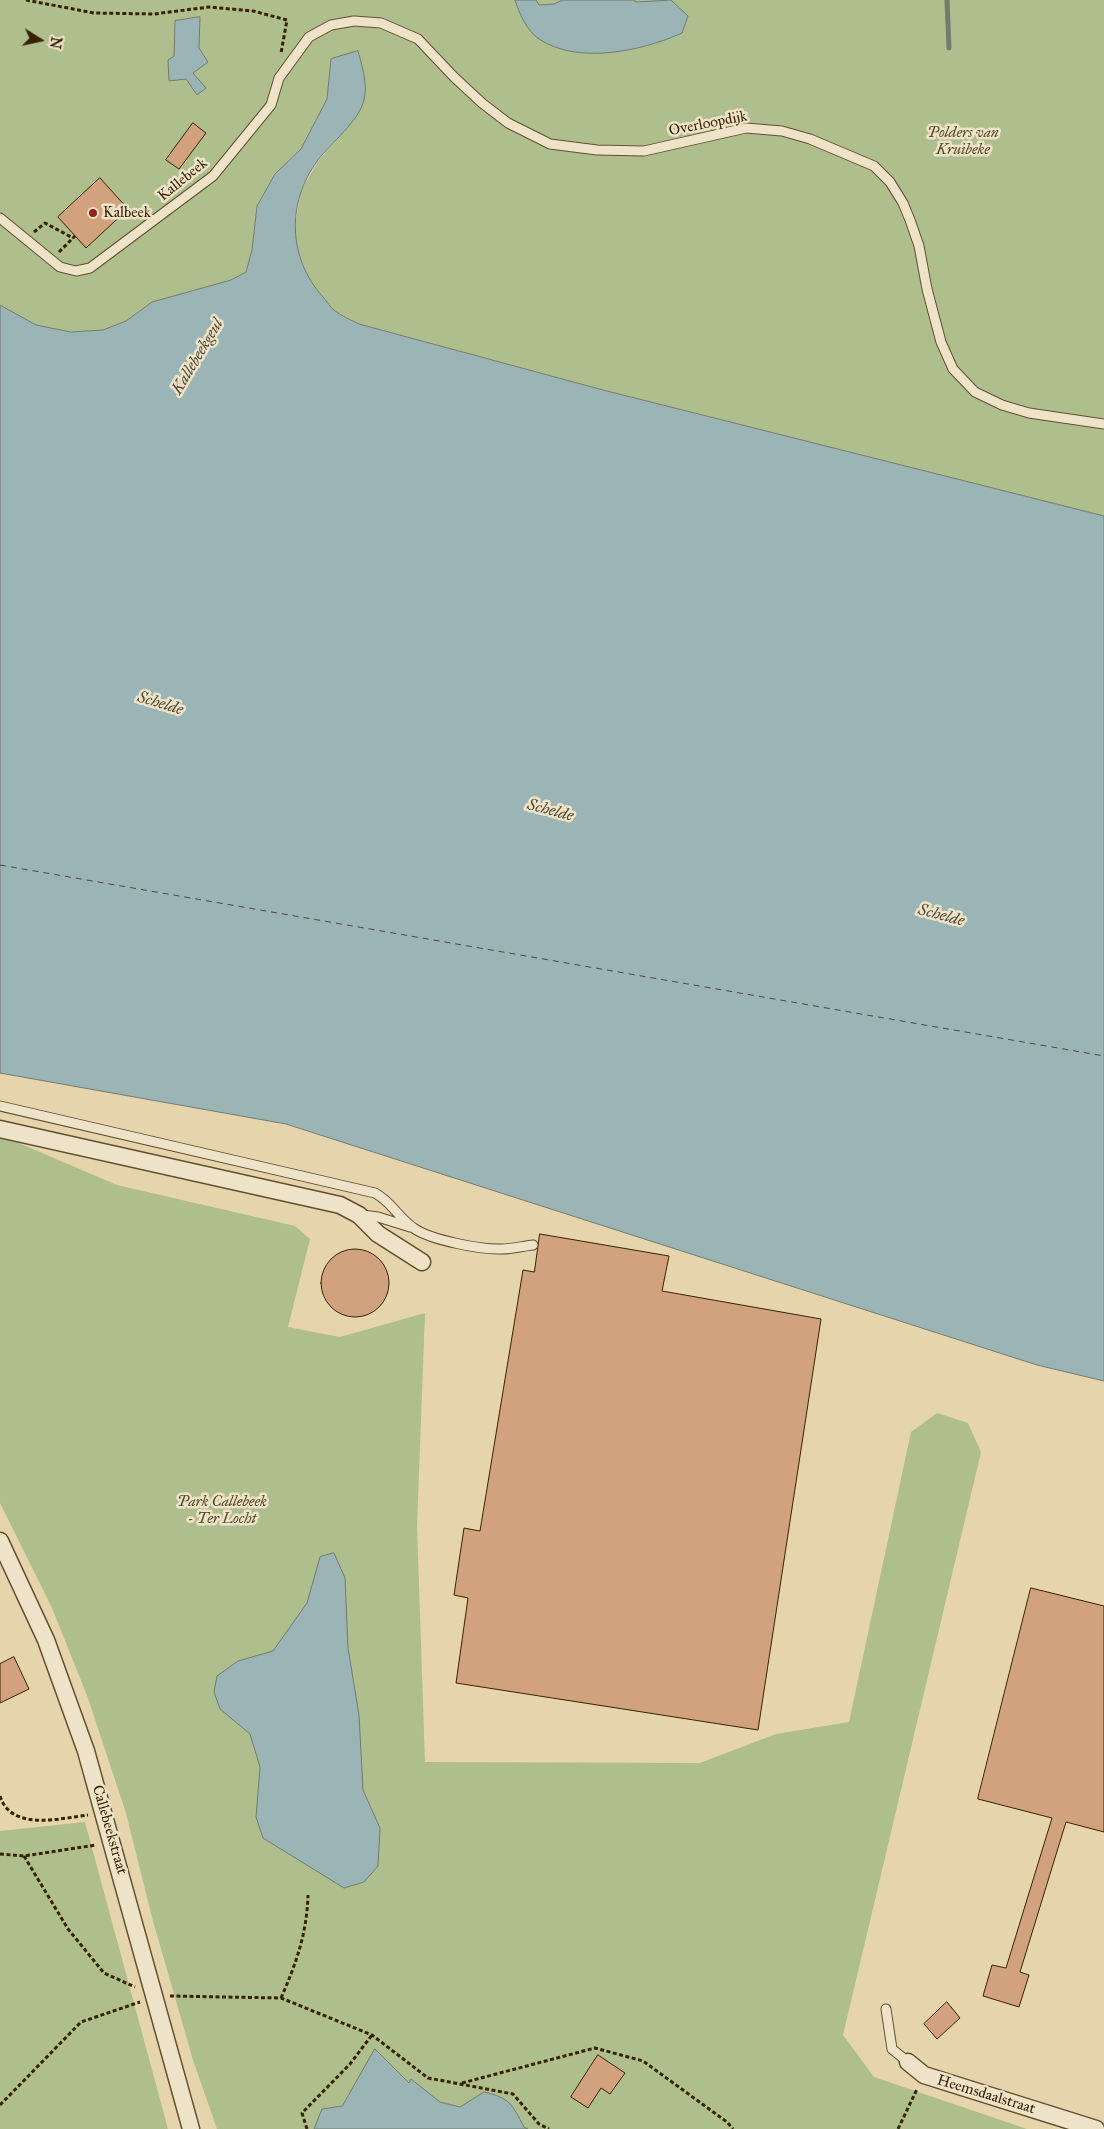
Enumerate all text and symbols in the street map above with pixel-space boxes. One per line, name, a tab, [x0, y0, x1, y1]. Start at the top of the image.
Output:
north arrow	[15, 15, 65, 65]
text: N	[46, 35, 65, 50]
street label: Overloopdijk	[667, 108, 749, 140]
park label: Polders van Kruibeke	[927, 124, 999, 159]
street label: Kallebeek	[155, 155, 211, 205]
place label: Kalbeek	[103, 204, 151, 222]
marker: Kalbeek	[87, 207, 99, 219]
water label: Kallebeekgeul	[168, 316, 228, 398]
water label: Schelde	[135, 688, 185, 720]
water label: Schelde	[525, 796, 575, 826]
water label: Schelde	[916, 901, 966, 931]
park label: Park Callebeek - Ter Locht	[177, 1493, 267, 1528]
street label: Callebeekstraat	[88, 1783, 130, 1877]
street label: Heemsdaalstraat	[935, 2071, 1037, 2119]

